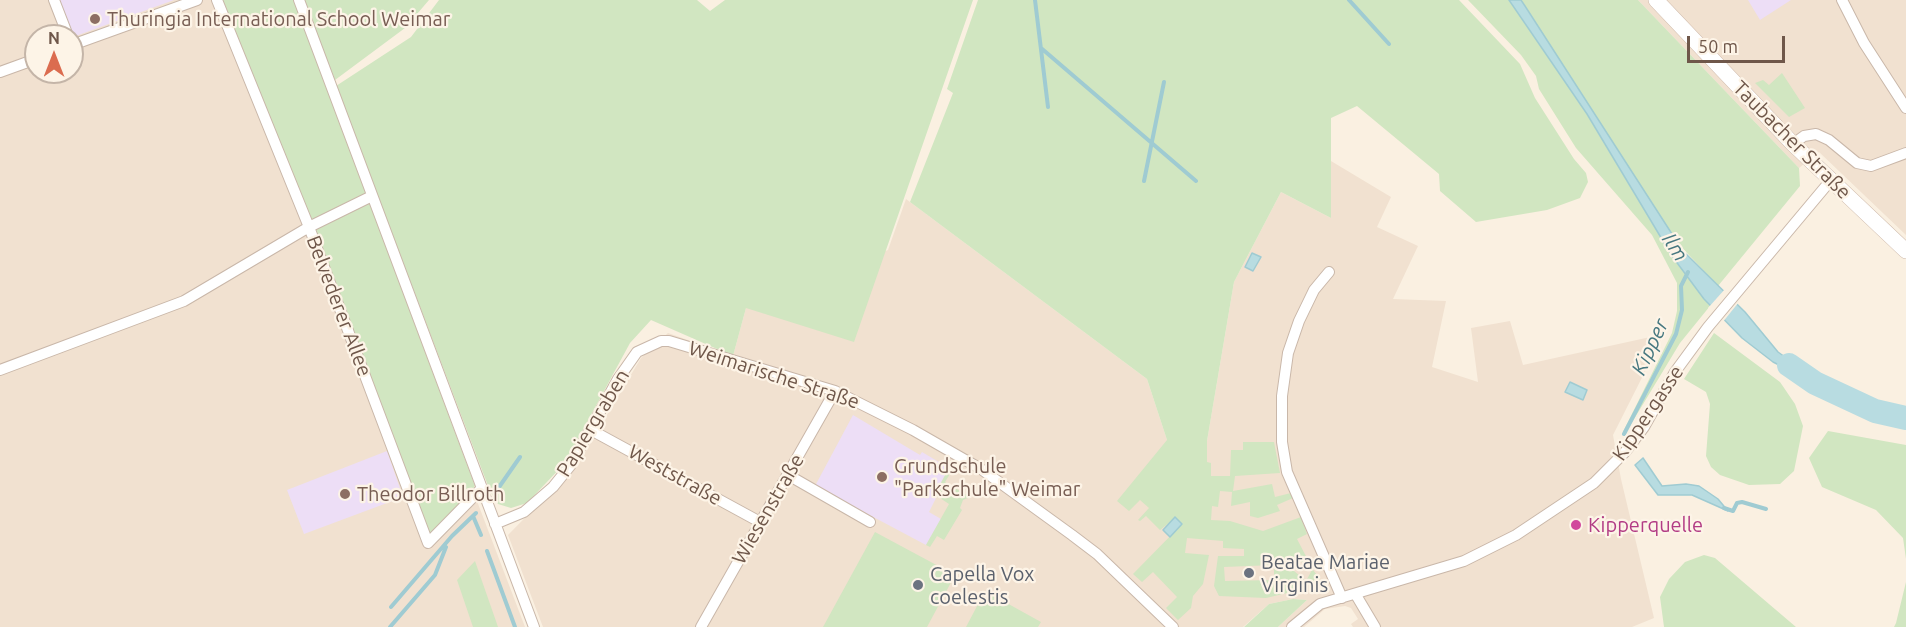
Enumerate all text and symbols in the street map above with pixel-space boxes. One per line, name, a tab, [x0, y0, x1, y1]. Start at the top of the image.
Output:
place label: Thuringia International School Weimar	[107, 7, 450, 31]
marker: Thuringia International School Weimar	[88, 12, 102, 26]
north arrow	[24, 24, 84, 84]
scale bar	[1690, 24, 1788, 62]
text: N	[48, 29, 60, 47]
text: 50 m	[1698, 36, 1738, 56]
street label: Taubacher Straße	[1728, 76, 1856, 204]
water label: Ilm	[1657, 228, 1693, 266]
street label: Belvederer Allee	[301, 232, 377, 380]
water label: Kipper	[1626, 315, 1674, 379]
street label: Weimarische Straße	[685, 336, 863, 414]
street label: Kippergasse	[1607, 361, 1689, 465]
street label: Papiergraben	[552, 365, 634, 481]
street label: Weststraße	[624, 439, 726, 511]
street label: Wiesenstraße	[727, 450, 809, 568]
place label: Grundschule "Parkschule" Weimar	[894, 454, 1080, 501]
marker: Grundschule "Parkschule" Weimar	[875, 470, 889, 484]
place label: Theodor Billroth	[357, 482, 504, 506]
marker: Theodor Billroth	[338, 487, 352, 501]
place label: Kipperquelle	[1588, 513, 1703, 537]
marker: Kipperquelle	[1569, 518, 1583, 532]
place label: Beatae Mariae Virginis	[1261, 550, 1390, 597]
place label: Capella Vox coelestis	[930, 562, 1034, 609]
marker: Beatae Mariae Virginis	[1242, 566, 1256, 580]
marker: Capella Vox coelestis	[911, 578, 925, 592]

